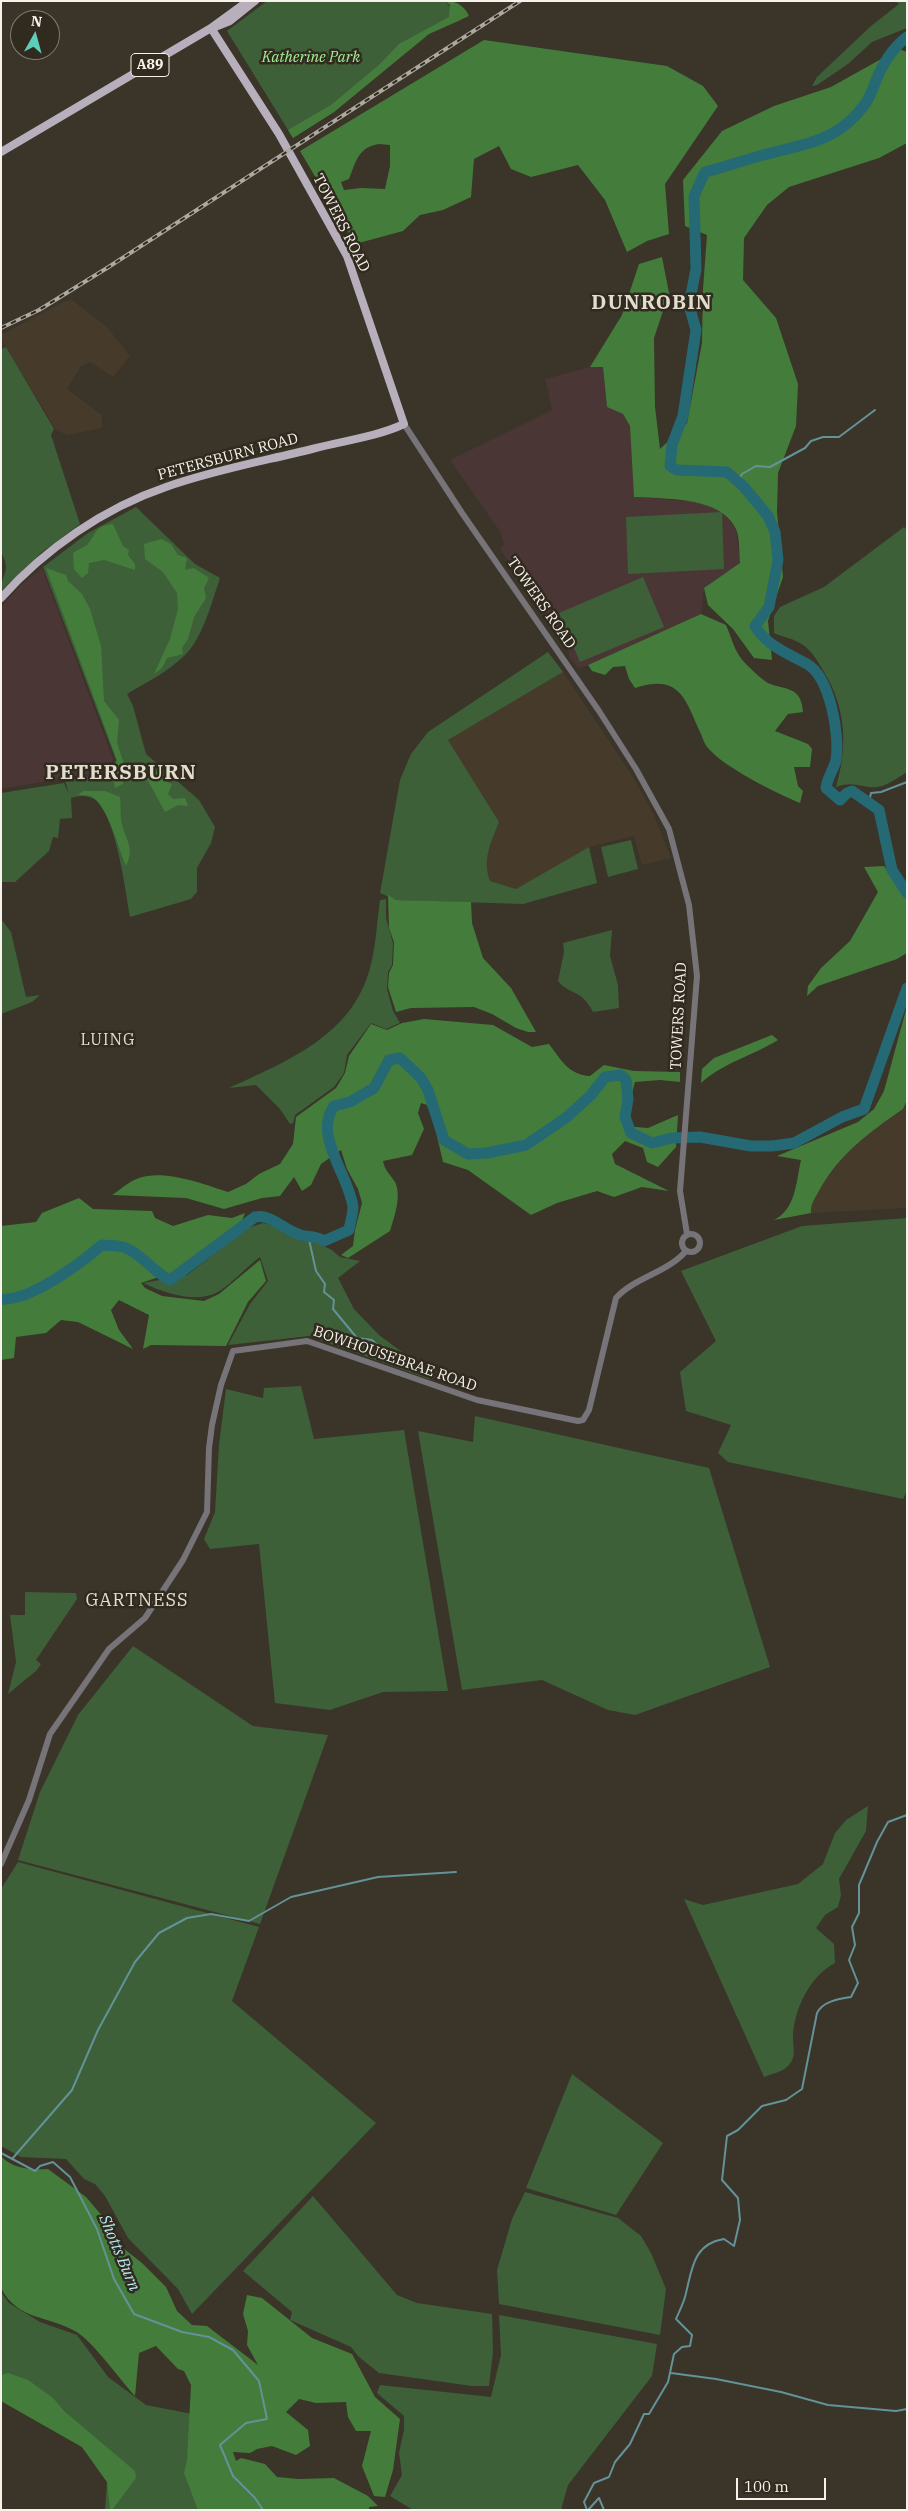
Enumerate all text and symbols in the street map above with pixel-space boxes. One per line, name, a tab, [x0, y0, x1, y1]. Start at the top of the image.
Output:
north arrow	[10, 10, 60, 60]
text: N	[30, 11, 43, 31]
park label: Katherine Park	[262, 49, 360, 67]
road number: A89	[131, 54, 169, 76]
street label: TOWERS ROAD	[309, 171, 373, 275]
district label: DUNROBIN	[590, 291, 714, 315]
street label: PETERSBURN ROAD	[156, 430, 300, 484]
street label: TOWERS ROAD	[503, 554, 579, 652]
district label: PETERSBURN	[44, 761, 198, 785]
street label: TOWERS ROAD	[667, 962, 691, 1070]
district label: LUING	[80, 1030, 136, 1050]
street label: BOWHOUSEBRAE ROAD	[311, 1323, 479, 1395]
district label: GARTNESS	[84, 1590, 190, 1612]
water label: Shotts Burn	[94, 2212, 144, 2294]
scale bar	[738, 2468, 828, 2500]
text: 100 m	[744, 2477, 789, 2496]

